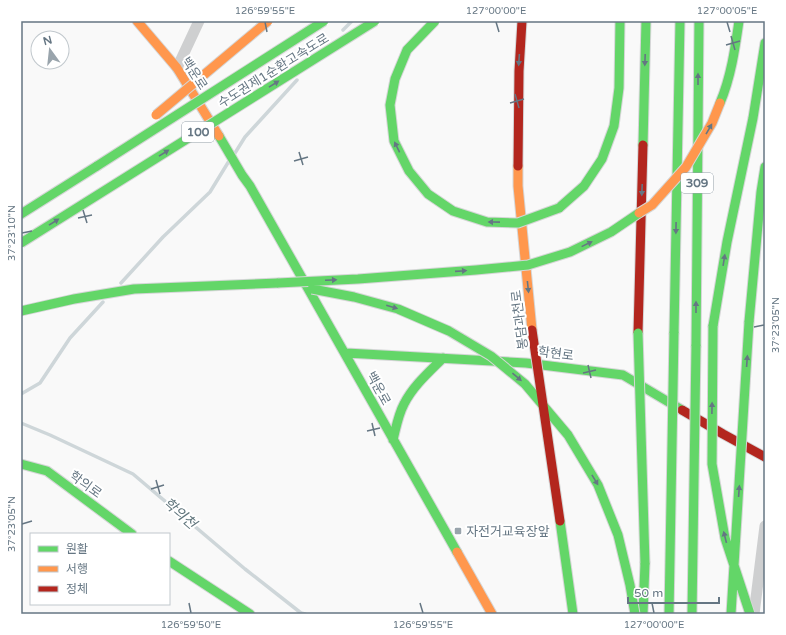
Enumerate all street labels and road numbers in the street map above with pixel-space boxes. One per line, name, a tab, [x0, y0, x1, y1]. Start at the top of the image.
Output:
street label: 수도권제1순환고속도로	[215, 30, 332, 111]
street label: 백운로	[178, 54, 211, 93]
road number: 100	[182, 122, 214, 142]
road number: 309	[681, 173, 713, 193]
street label: 봉담과천로	[508, 289, 532, 351]
street label: 학현로	[537, 344, 575, 364]
street label: 백운로	[362, 369, 394, 408]
street label: 학의로	[66, 468, 105, 502]

